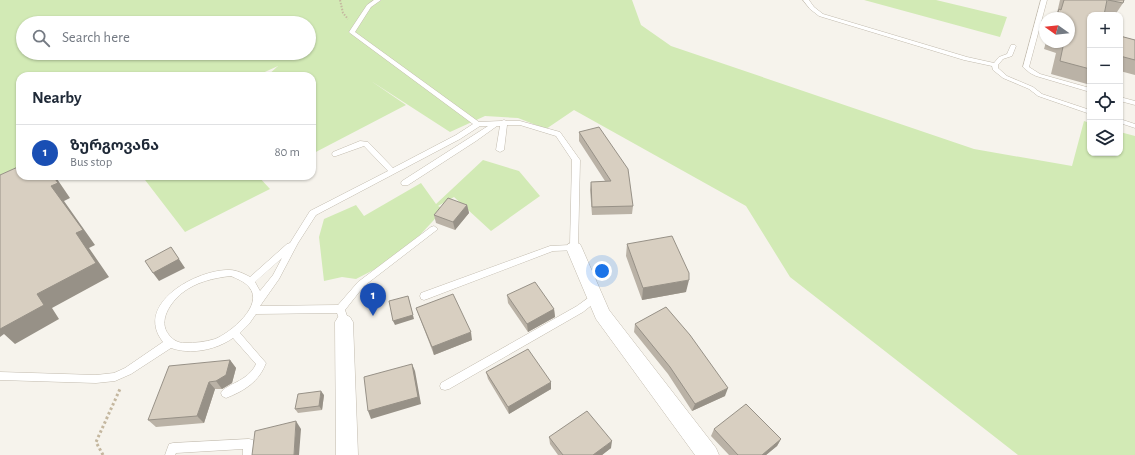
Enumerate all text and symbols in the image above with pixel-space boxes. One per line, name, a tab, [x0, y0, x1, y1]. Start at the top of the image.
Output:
north arrow	[1039, 12, 1075, 48]
map controls	[1087, 12, 1123, 156]
button: +	[1087, 12, 1123, 48]
search box	[16, 16, 316, 60]
icon: search	[30, 27, 52, 49]
text: Search here	[62, 30, 130, 45]
button: −	[1087, 48, 1123, 84]
button: locate	[1087, 84, 1123, 120]
text: Nearby	[32, 89, 82, 106]
button: layers	[1087, 120, 1123, 156]
text: ზურგოვანა	[70, 138, 159, 153]
text: 1	[43, 146, 47, 159]
text: 80 m	[274, 146, 300, 159]
text: Bus stop	[70, 156, 112, 169]
your location	[592, 261, 612, 281]
pin: 1	[360, 283, 386, 316]

